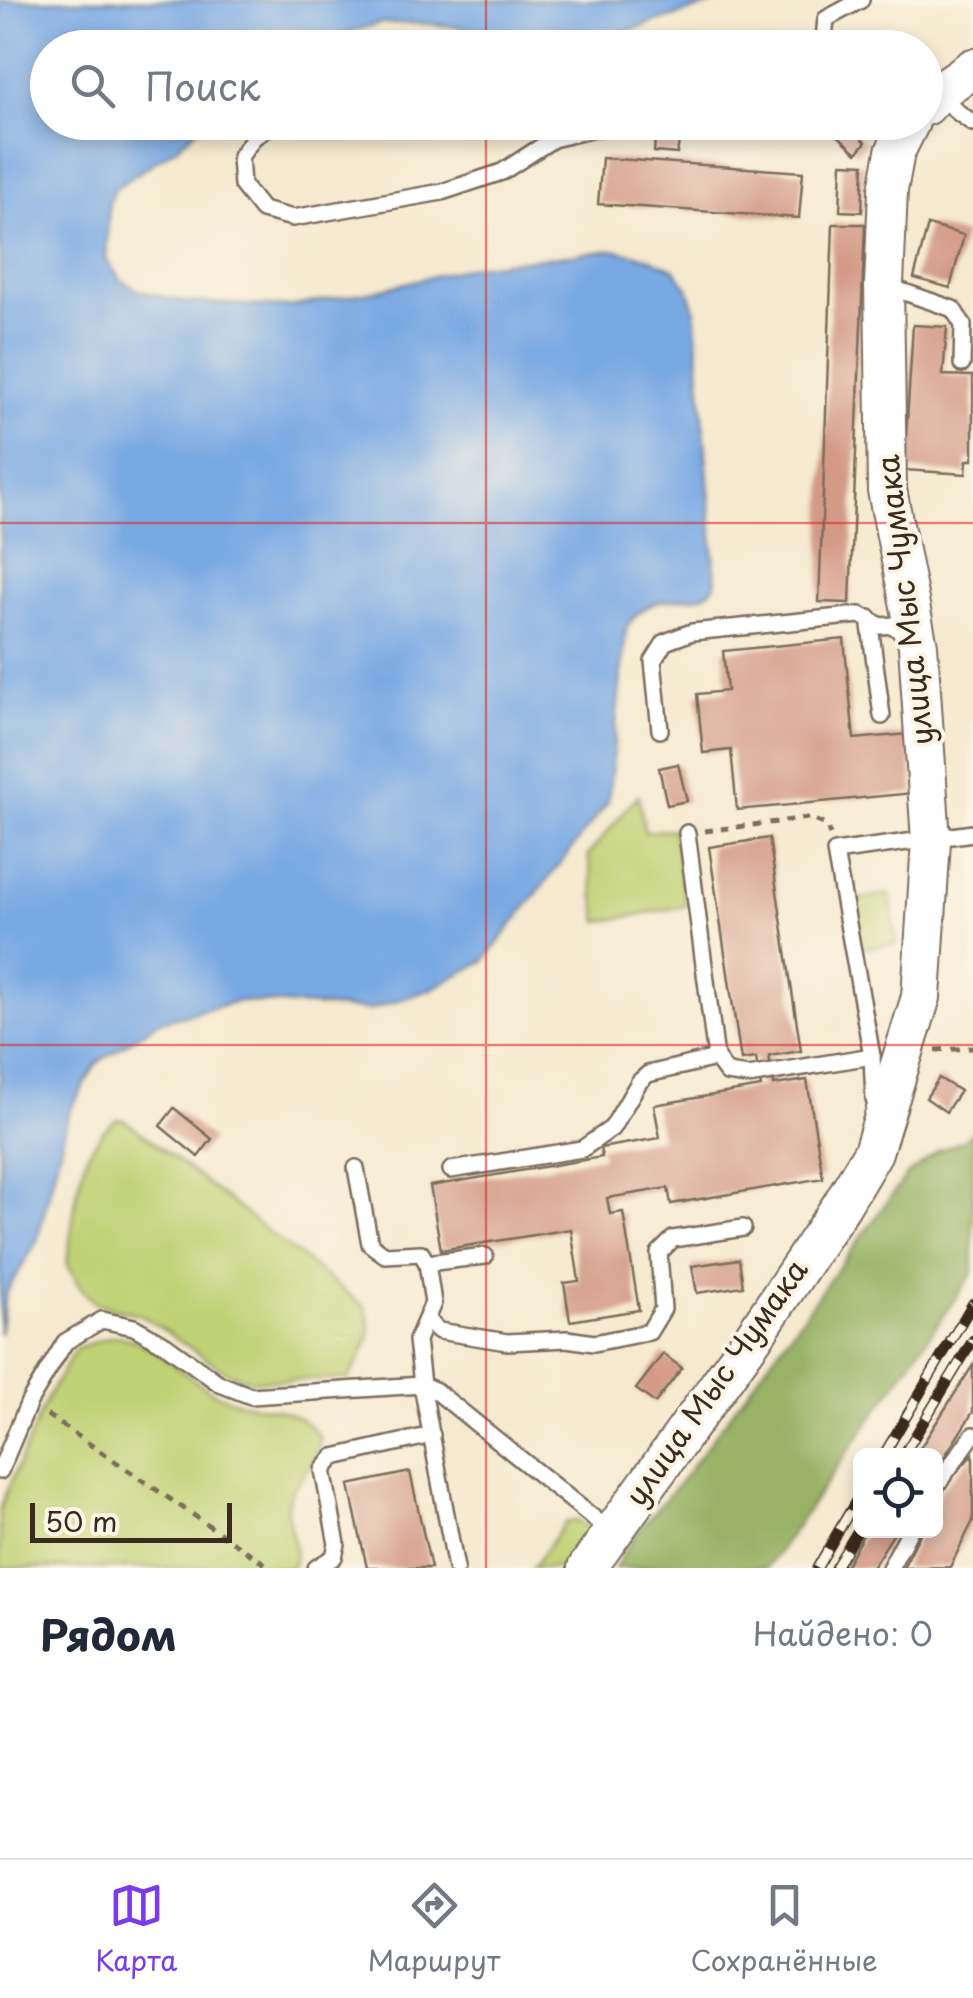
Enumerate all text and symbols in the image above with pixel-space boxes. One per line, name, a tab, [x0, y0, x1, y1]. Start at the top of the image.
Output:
search box	[30, 30, 943, 140]
text: Поиск	[145, 57, 260, 114]
icon: search	[65, 58, 120, 113]
street label: улица Мыс Чумака	[863, 452, 944, 748]
street label: улица Мыс Чумака	[613, 1249, 817, 1514]
map controls	[853, 1448, 943, 1538]
button: locate	[853, 1448, 943, 1538]
scale bar	[30, 1498, 232, 1542]
text: 50 m	[45, 1499, 118, 1542]
text: Рядом	[40, 1602, 177, 1665]
text: Найдено: 0	[753, 1609, 933, 1657]
tab: Карта	[95, 1878, 177, 1981]
tab: Маршрут	[368, 1878, 500, 1981]
tab: Сохранённые	[691, 1878, 878, 1981]

